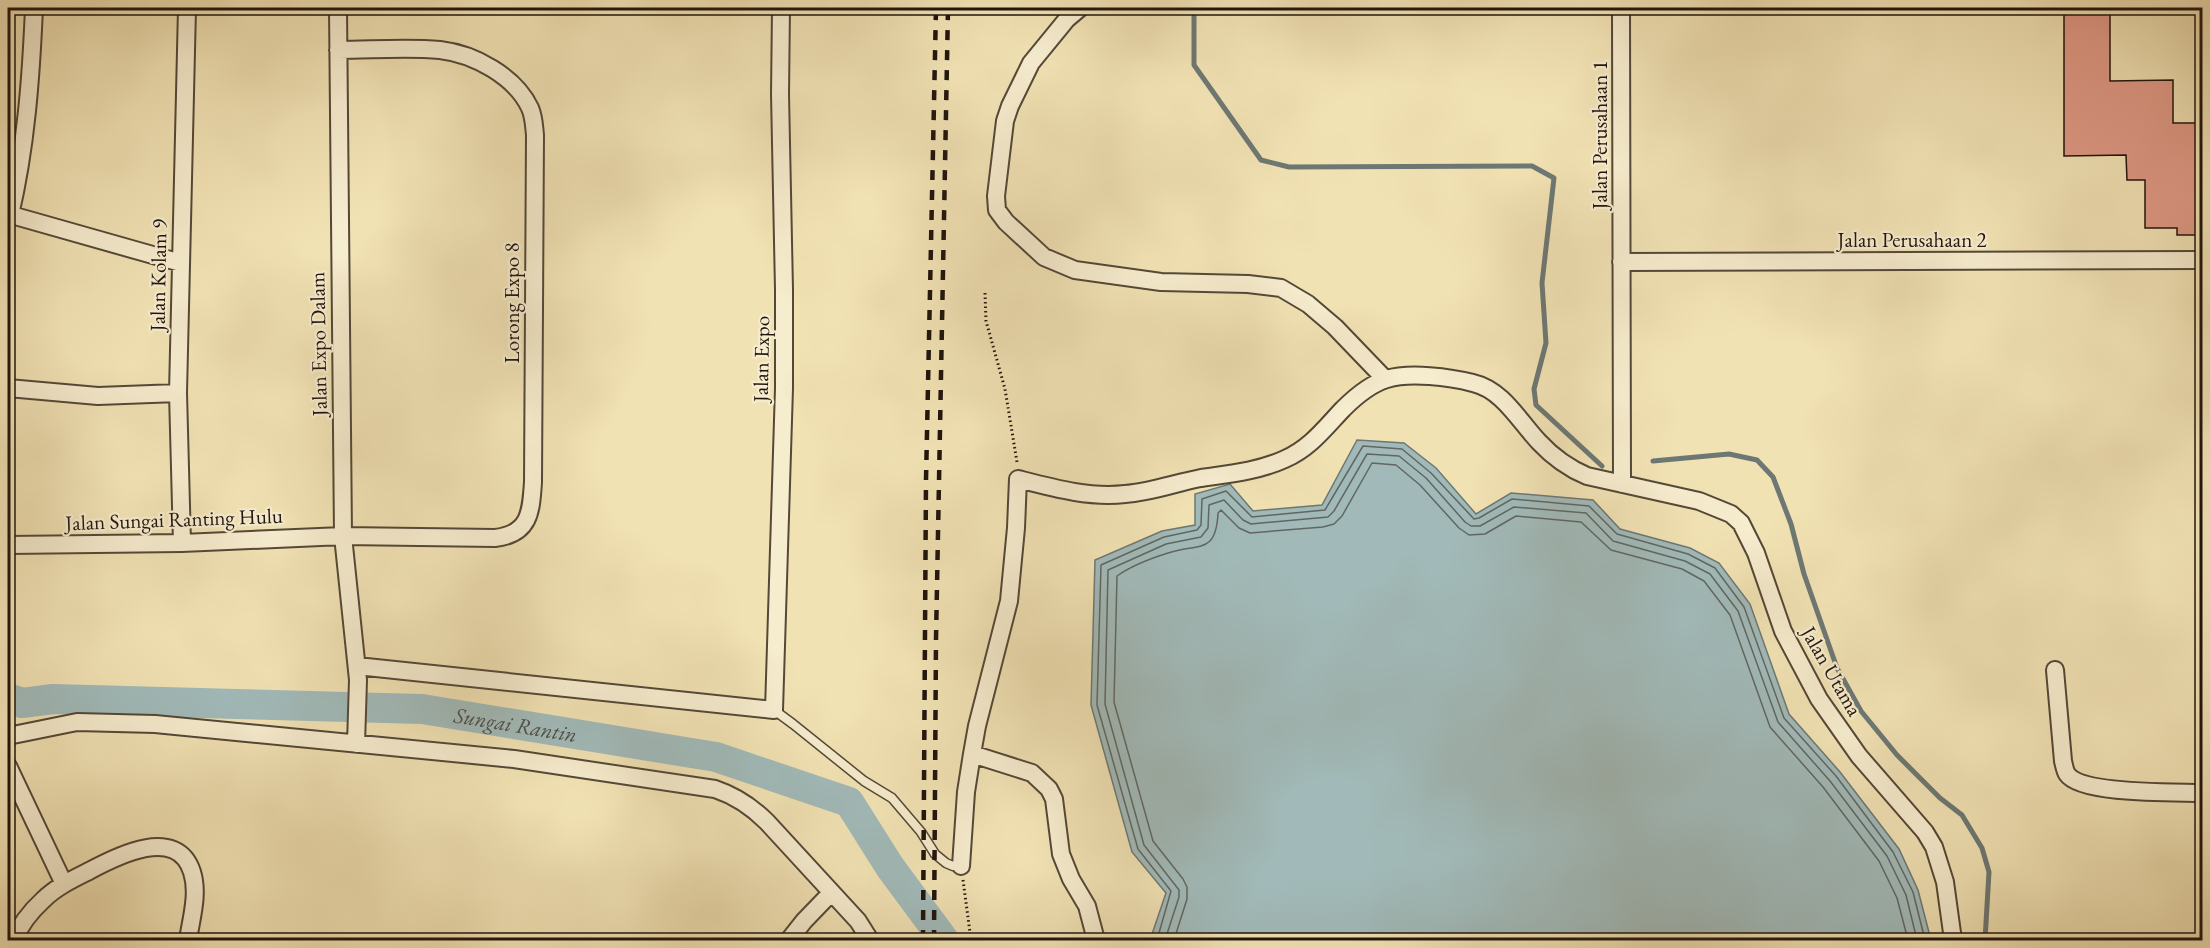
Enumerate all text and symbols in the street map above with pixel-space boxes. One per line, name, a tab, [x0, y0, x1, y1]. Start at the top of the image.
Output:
street label: Jalan Perusahaan 1	[1586, 60, 1613, 212]
street label: Jalan Kolam 9	[143, 218, 172, 334]
street label: Jalan Perusahaan 2	[1835, 226, 1987, 253]
street label: Lorong Expo 8	[498, 243, 525, 363]
street label: Jalan Expo Dalam	[303, 271, 333, 419]
street label: Jalan Expo	[747, 316, 775, 404]
street label: Jalan Sungai Ranting Hulu	[63, 502, 283, 536]
street label: Jalan Utama	[1794, 619, 1869, 721]
water label: Sungai Rantin	[451, 700, 579, 749]

